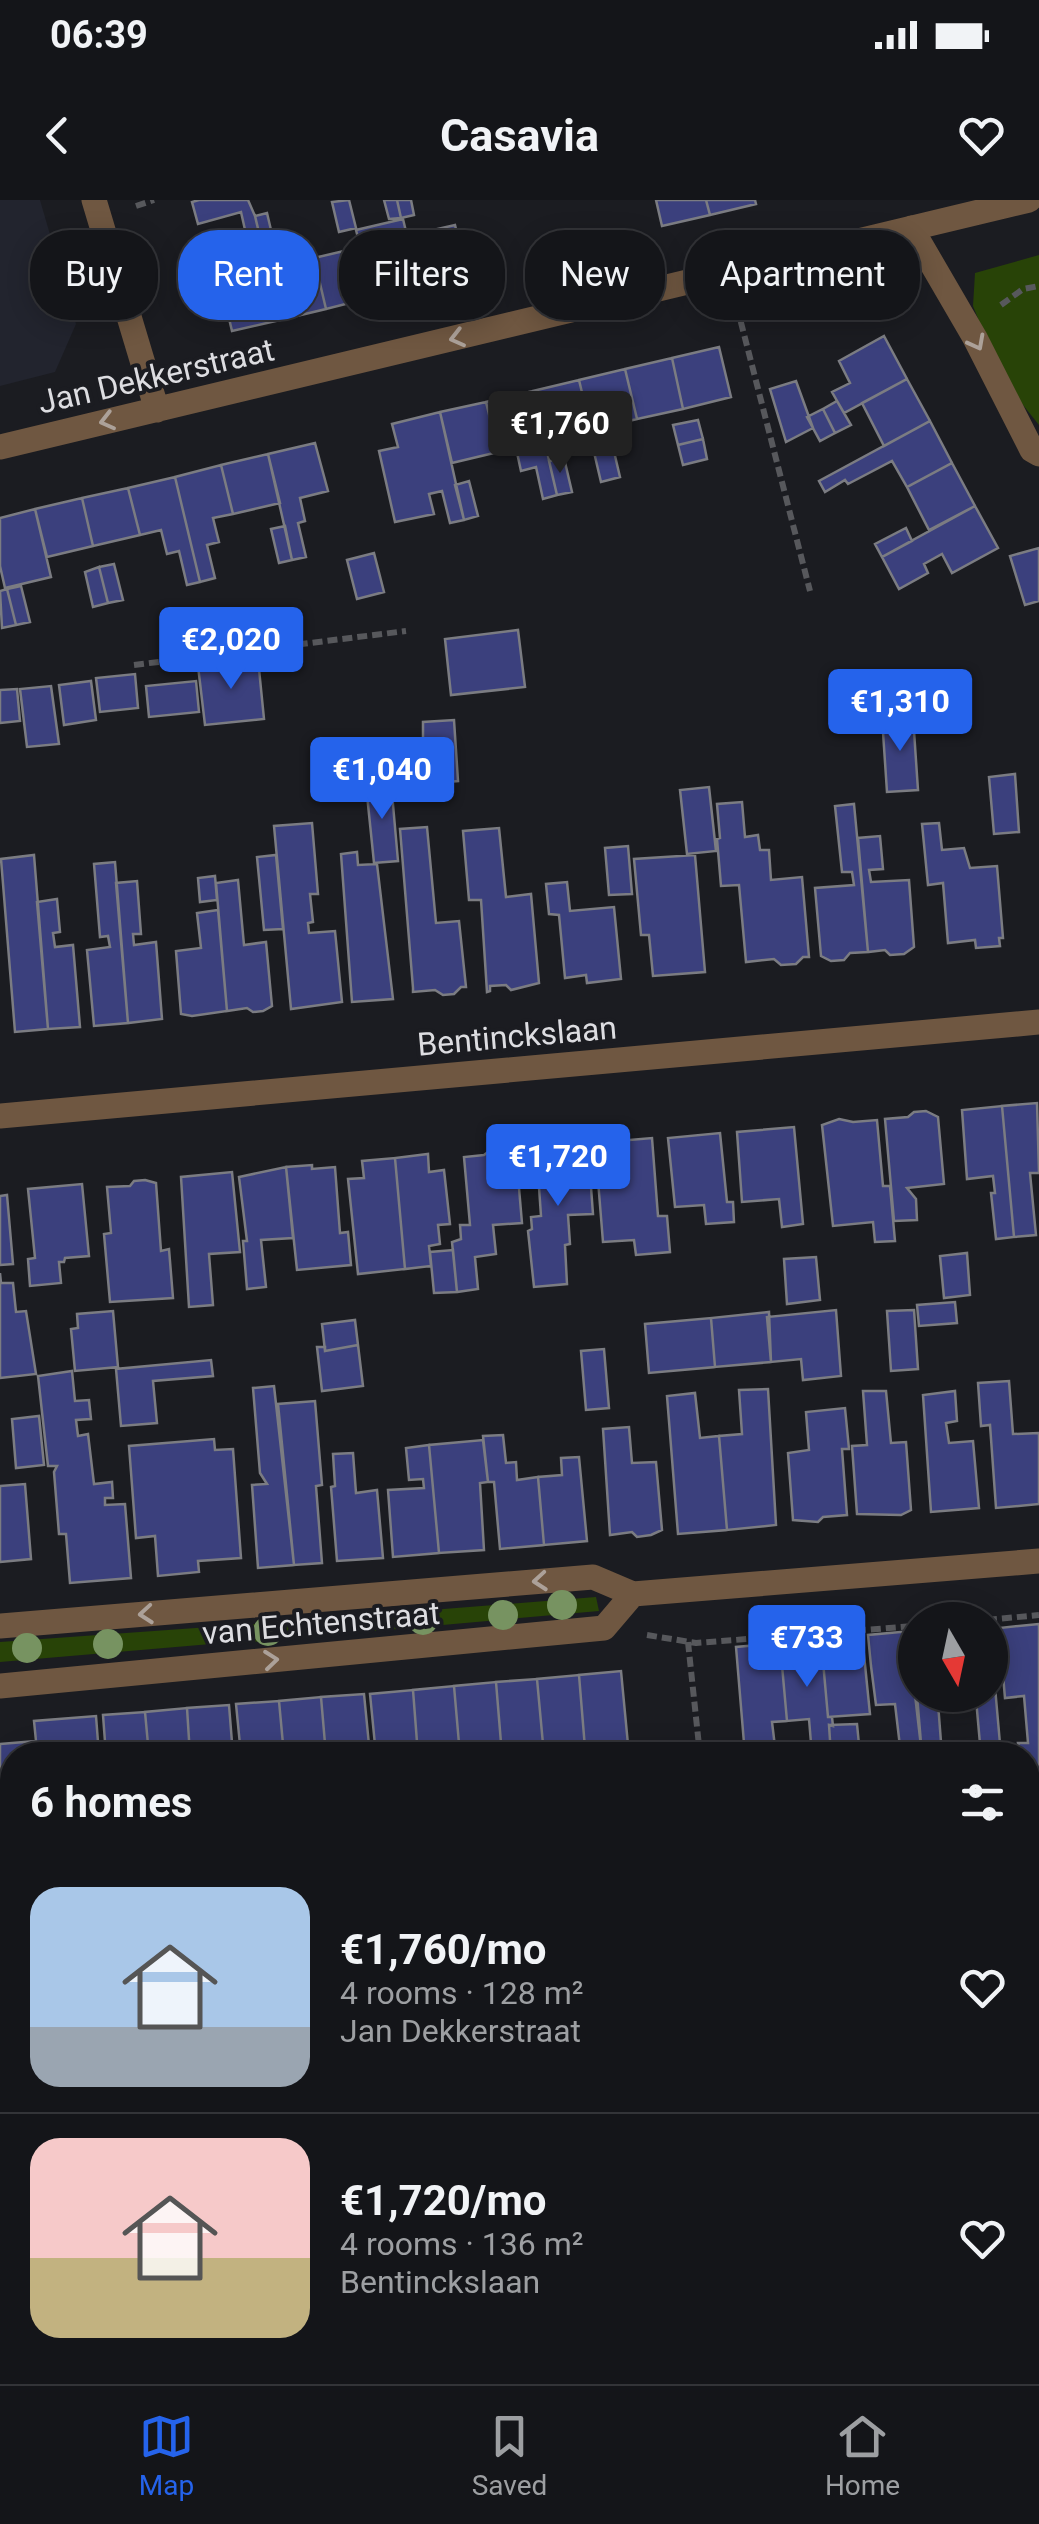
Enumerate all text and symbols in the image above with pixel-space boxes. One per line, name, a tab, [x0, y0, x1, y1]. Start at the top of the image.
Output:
text: 06:39	[50, 13, 148, 57]
icon: back	[30, 108, 85, 163]
icon: heart	[954, 108, 1009, 163]
text: Casavia	[440, 109, 599, 162]
chip: Buy	[30, 230, 158, 320]
chip: Rent	[178, 230, 319, 320]
chip: Filters	[339, 230, 505, 320]
chip: New	[525, 230, 665, 320]
chip: Apartment	[685, 230, 920, 320]
one-way arrow	[449, 326, 466, 347]
street label: Jan Dekkerstraat	[34, 330, 278, 422]
one-way arrow	[964, 333, 984, 351]
pin: €1,760	[479, 391, 641, 476]
text: €1,760	[510, 404, 610, 442]
one-way arrow	[99, 410, 116, 431]
pin: €2,020	[150, 607, 312, 692]
text: €2,020	[181, 620, 281, 658]
pin: €1,310	[819, 669, 981, 754]
text: €1,310	[850, 682, 950, 720]
pin: €1,040	[301, 737, 463, 822]
text: €1,040	[332, 750, 432, 788]
street label: Bentinckslaan	[416, 1008, 618, 1064]
pin: €1,720	[477, 1124, 639, 1209]
text: €1,720	[508, 1137, 608, 1175]
one-way arrow	[531, 1570, 547, 1592]
street label: van Echtenstraat	[201, 1594, 441, 1652]
north arrow	[898, 1602, 1008, 1712]
map controls	[898, 1602, 1008, 1712]
one-way arrow	[138, 1603, 154, 1624]
pin: €733	[748, 1605, 866, 1690]
text: €733	[770, 1618, 844, 1656]
one-way arrow	[264, 1650, 280, 1671]
icon: filters	[955, 1775, 1010, 1830]
text: 6 homes	[30, 1778, 192, 1827]
text: €1,760/mo	[340, 1925, 547, 1974]
icon: home	[110, 1927, 230, 2047]
icon: heart	[955, 1960, 1010, 2015]
text: 4 rooms · 128 m²	[340, 1974, 583, 2012]
text: Jan Dekkerstraat	[340, 2012, 581, 2050]
text: €1,720/mo	[340, 2176, 547, 2225]
icon: home	[110, 2178, 230, 2298]
icon: heart	[955, 2211, 1010, 2266]
text: 4 rooms · 136 m²	[340, 2225, 583, 2263]
text: Bentinckslaan	[340, 2263, 540, 2301]
tab: Map	[139, 2409, 194, 2502]
tab: Saved	[472, 2409, 547, 2502]
tab: Home	[825, 2409, 900, 2502]

